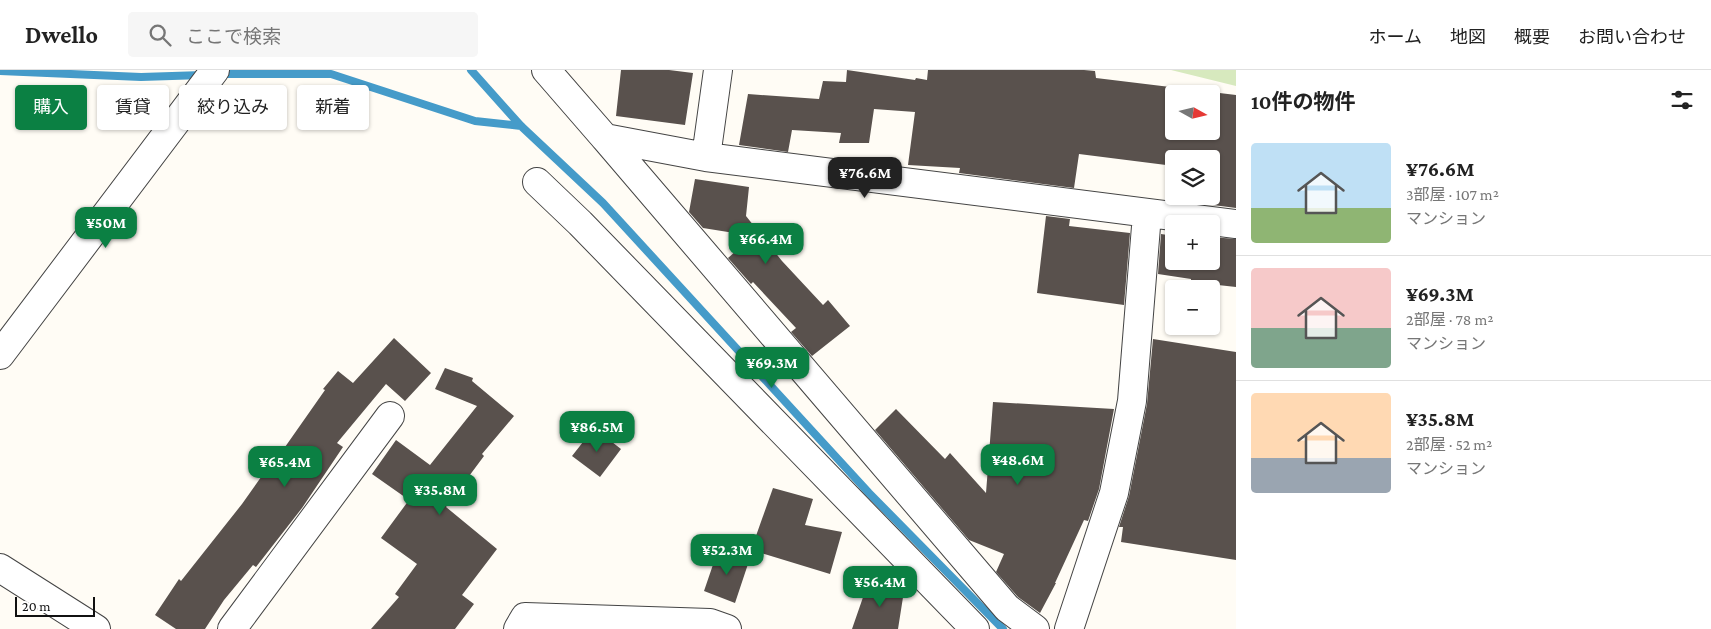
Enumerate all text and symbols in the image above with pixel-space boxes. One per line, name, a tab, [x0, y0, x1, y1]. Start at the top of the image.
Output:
search box	[128, 12, 478, 57]
text: Dwello	[25, 21, 98, 48]
icon: search	[146, 21, 174, 49]
text: ここで検索	[186, 26, 281, 47]
text: ホーム	[1369, 27, 1422, 47]
text: 地図	[1450, 27, 1486, 47]
text: 概要	[1514, 27, 1550, 47]
text: お問い合わせ	[1578, 27, 1686, 47]
chip: 購入	[15, 85, 87, 130]
chip: 賃貸	[97, 85, 169, 130]
chip: 絞り込み	[179, 85, 287, 130]
chip: 新着	[297, 85, 369, 130]
north arrow	[1165, 85, 1220, 140]
map controls	[1165, 85, 1220, 335]
icon: filters	[1668, 86, 1696, 114]
text: 10件の物件	[1251, 90, 1356, 114]
button: layers	[1165, 150, 1220, 205]
pin: ¥76.6M	[824, 156, 906, 199]
text: ¥76.6M	[1406, 157, 1474, 181]
icon: home	[1291, 163, 1351, 223]
text: ¥76.6M	[839, 164, 891, 181]
text: 3部屋 · 107 m²	[1406, 186, 1499, 203]
pin: ¥50M	[76, 206, 136, 249]
text: マンション	[1406, 210, 1486, 227]
text: ¥50M	[86, 214, 126, 231]
button: +	[1165, 215, 1220, 270]
pin: ¥66.4M	[725, 222, 807, 265]
text: ¥66.4M	[740, 230, 792, 247]
button: −	[1165, 280, 1220, 335]
text: ¥69.3M	[1406, 282, 1474, 306]
icon: home	[1291, 288, 1351, 348]
text: 2部屋 · 78 m²	[1406, 311, 1494, 328]
text: マンション	[1406, 335, 1486, 352]
pin: ¥69.3M	[731, 346, 813, 389]
text: ¥69.3M	[746, 354, 798, 371]
text: ¥35.8M	[1406, 407, 1474, 431]
pin: ¥86.5M	[556, 410, 638, 453]
icon: home	[1291, 413, 1351, 473]
text: ¥86.5M	[571, 418, 623, 435]
text: 2部屋 · 52 m²	[1406, 436, 1492, 453]
pin: ¥48.6M	[977, 444, 1059, 486]
pin: ¥65.4M	[244, 446, 326, 488]
text: ¥48.6M	[992, 451, 1044, 468]
text: ¥65.4M	[259, 453, 311, 470]
text: マンション	[1406, 460, 1486, 477]
pin: ¥35.8M	[399, 474, 481, 516]
text: ¥35.8M	[414, 481, 466, 498]
pin: ¥52.3M	[686, 534, 768, 576]
text: ¥52.3M	[702, 541, 752, 558]
pin: ¥56.4M	[839, 566, 921, 608]
text: ¥56.4M	[854, 573, 906, 590]
scale bar	[15, 594, 95, 617]
text: 20 m	[22, 598, 50, 614]

